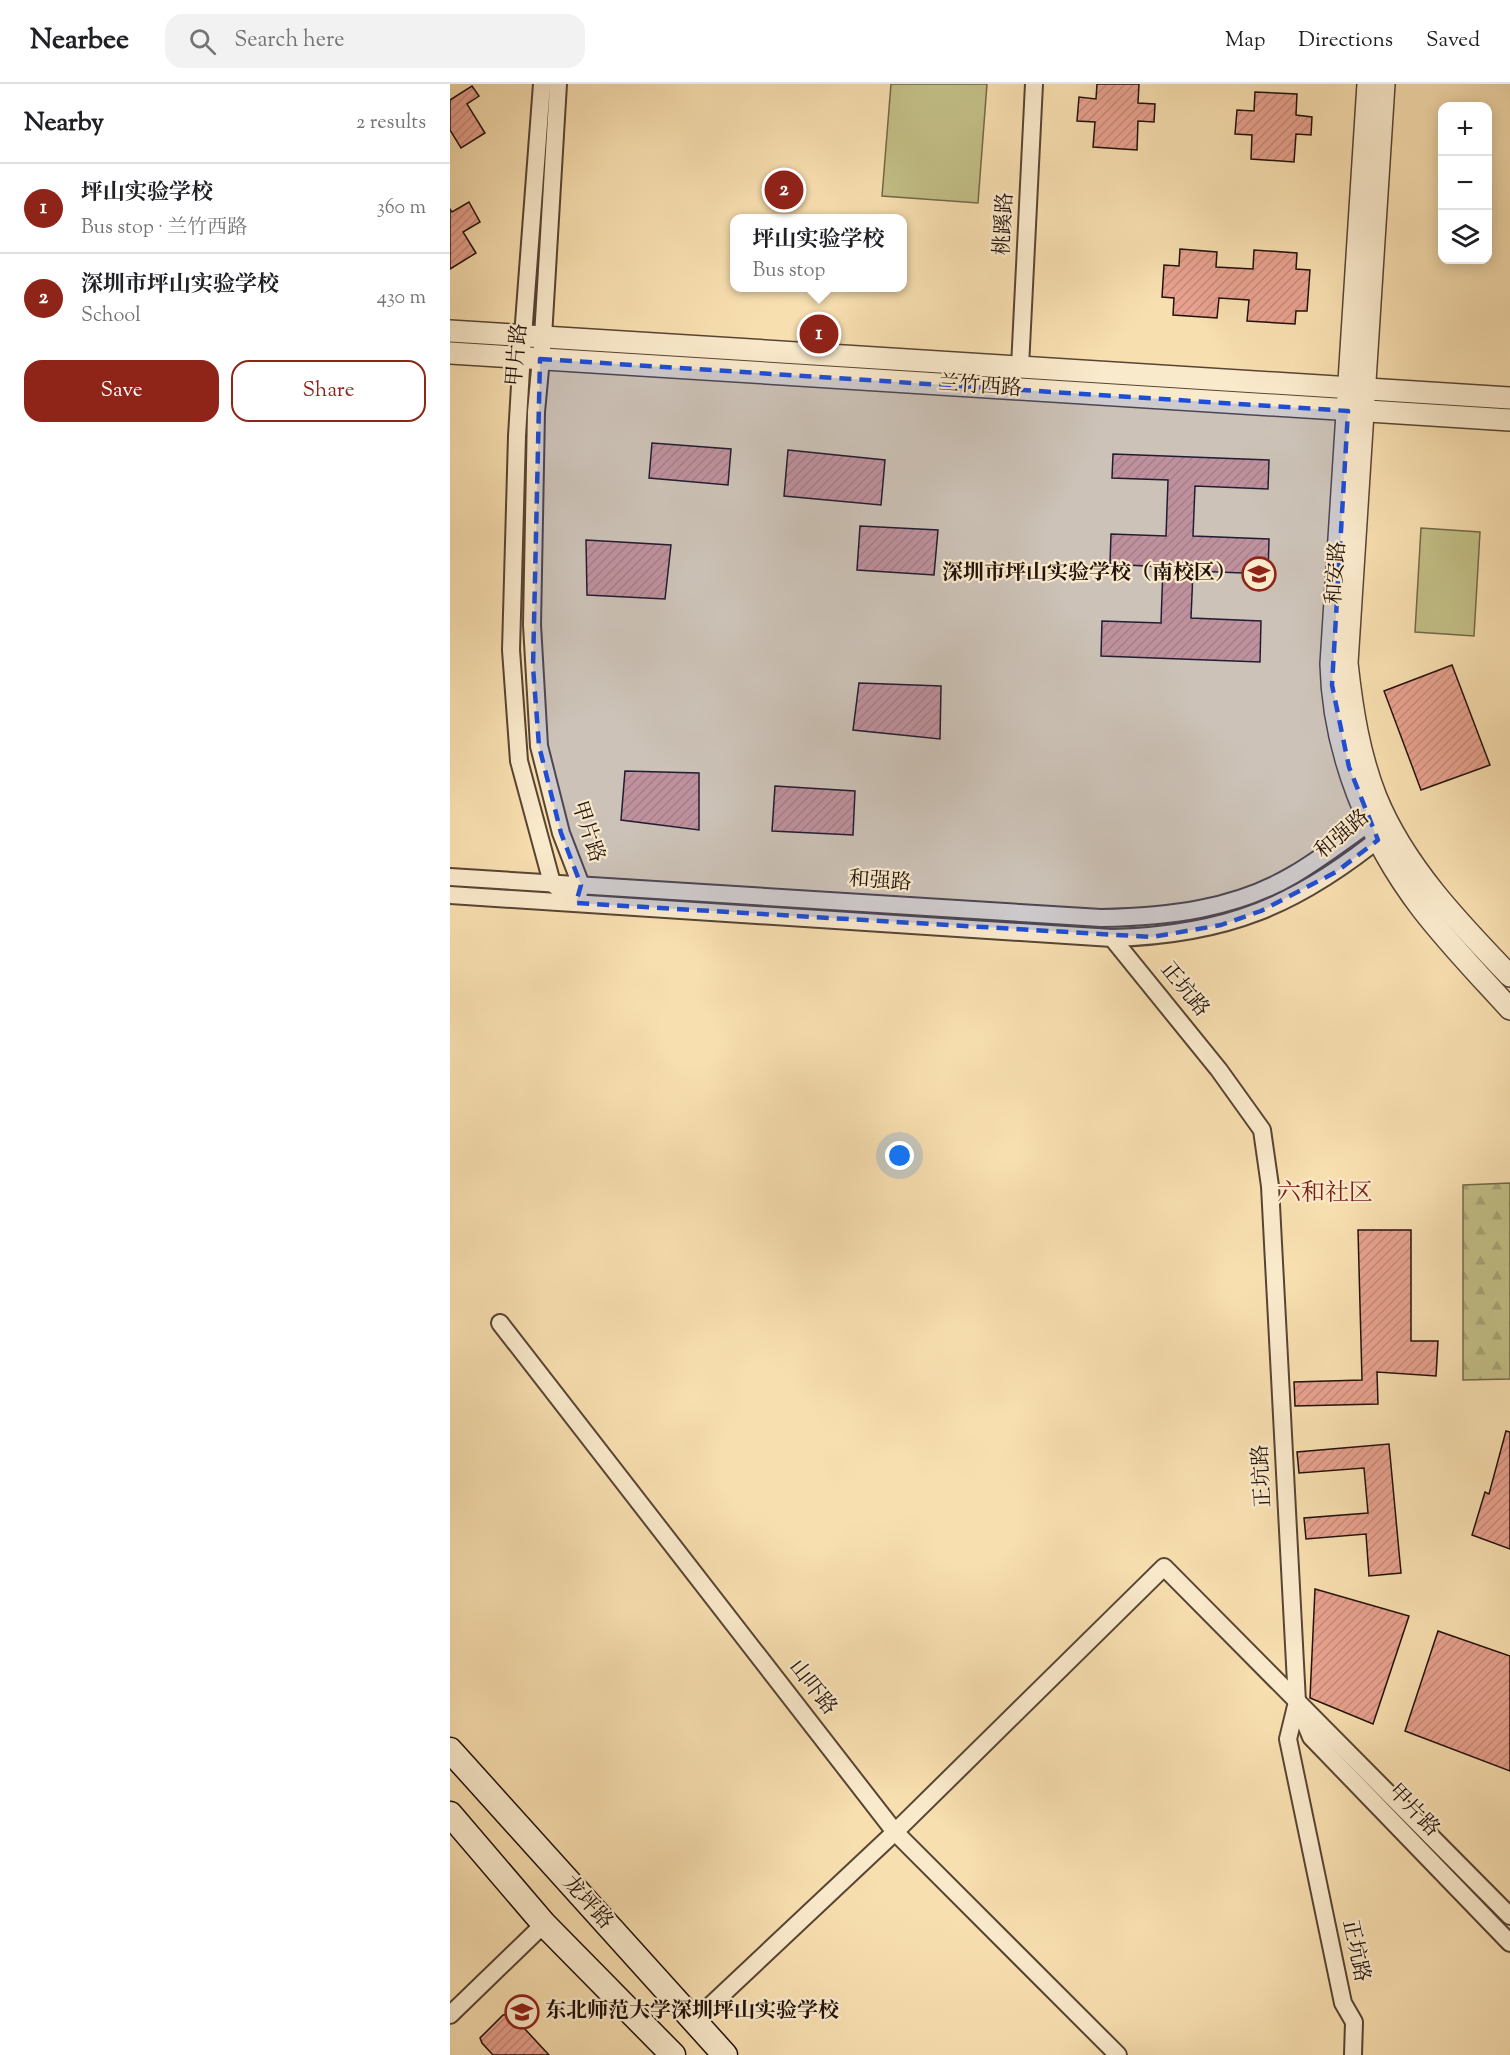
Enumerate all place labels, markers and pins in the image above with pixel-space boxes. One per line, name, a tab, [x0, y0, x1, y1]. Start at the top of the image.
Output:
pin: 2	[764, 168, 804, 212]
pin: 1	[800, 312, 838, 356]
school or university icon: 深圳市坪山实验学校（南校区）	[1241, 556, 1277, 592]
place label: 深圳市坪山实验学校（南校区）	[942, 559, 1236, 589]
school or university icon: 东北师范大学深圳坪山实验学校	[504, 1994, 540, 2030]
place label: 东北师范大学深圳坪山实验学校	[545, 1997, 839, 2027]

